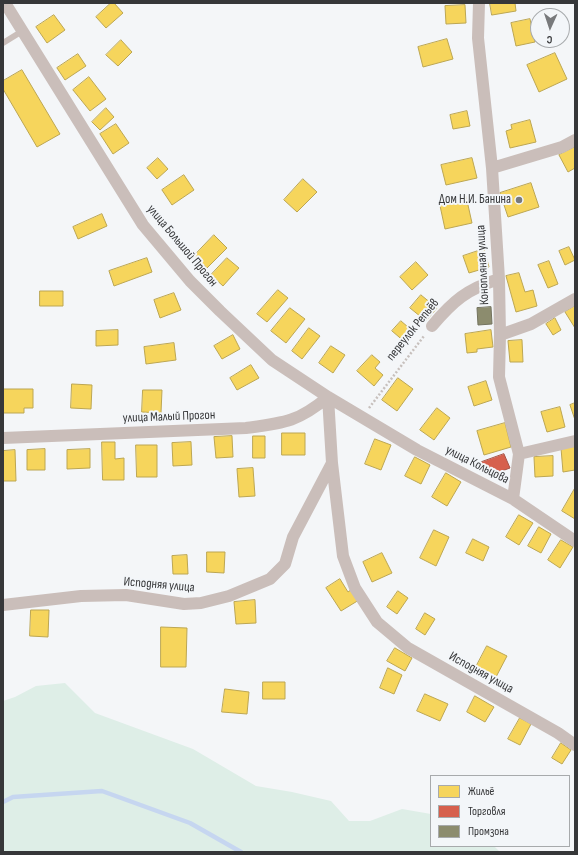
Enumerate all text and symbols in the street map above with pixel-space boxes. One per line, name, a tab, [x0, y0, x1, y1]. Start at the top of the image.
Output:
north arrow	[530, 8, 570, 48]
text: С	[546, 33, 553, 46]
place label: Дом Н.И. Банина	[439, 192, 511, 208]
marker: Дом Н.И. Банина	[514, 195, 524, 205]
street label: улица Большой Прогон	[143, 202, 221, 290]
street label: Конопляная улица	[473, 225, 493, 305]
street label: переулок Репьёв	[383, 296, 443, 364]
street label: улица Малый Прогон	[122, 408, 216, 426]
street label: улица Кольцова	[443, 442, 511, 488]
street label: Исподняя улица	[123, 574, 195, 596]
street label: Исподняя улица	[446, 649, 516, 697]
legend	[430, 775, 570, 847]
text: Жильё	[468, 784, 494, 799]
text: Торговля	[468, 804, 505, 819]
text: Промзона	[468, 824, 509, 839]

